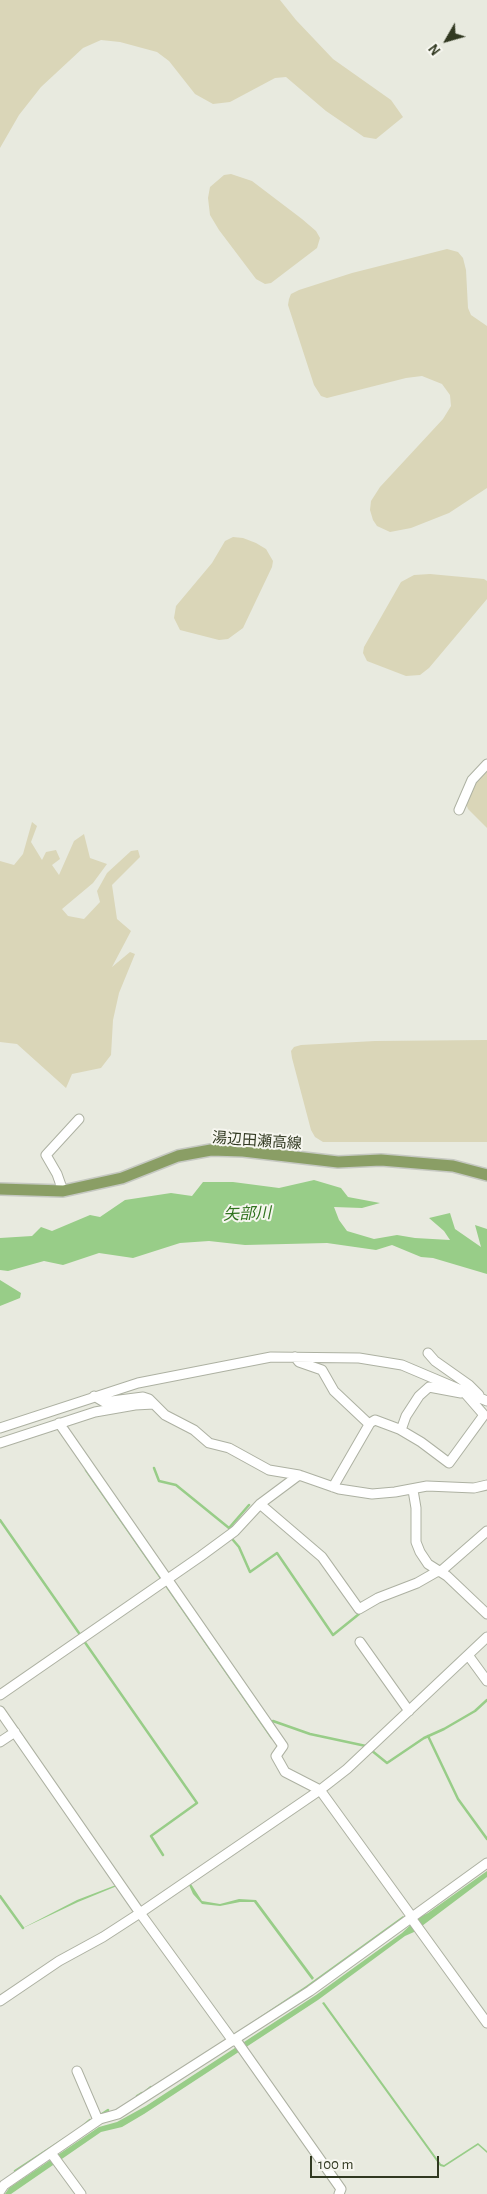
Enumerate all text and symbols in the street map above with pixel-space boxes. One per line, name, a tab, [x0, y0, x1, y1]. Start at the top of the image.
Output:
north arrow	[422, 15, 472, 65]
text: N	[427, 41, 444, 57]
street label: 湯辺田瀬高線	[211, 1129, 303, 1153]
water label: 矢部川	[223, 1204, 271, 1224]
scale bar	[312, 2146, 441, 2178]
text: 100 m	[318, 2157, 353, 2172]

